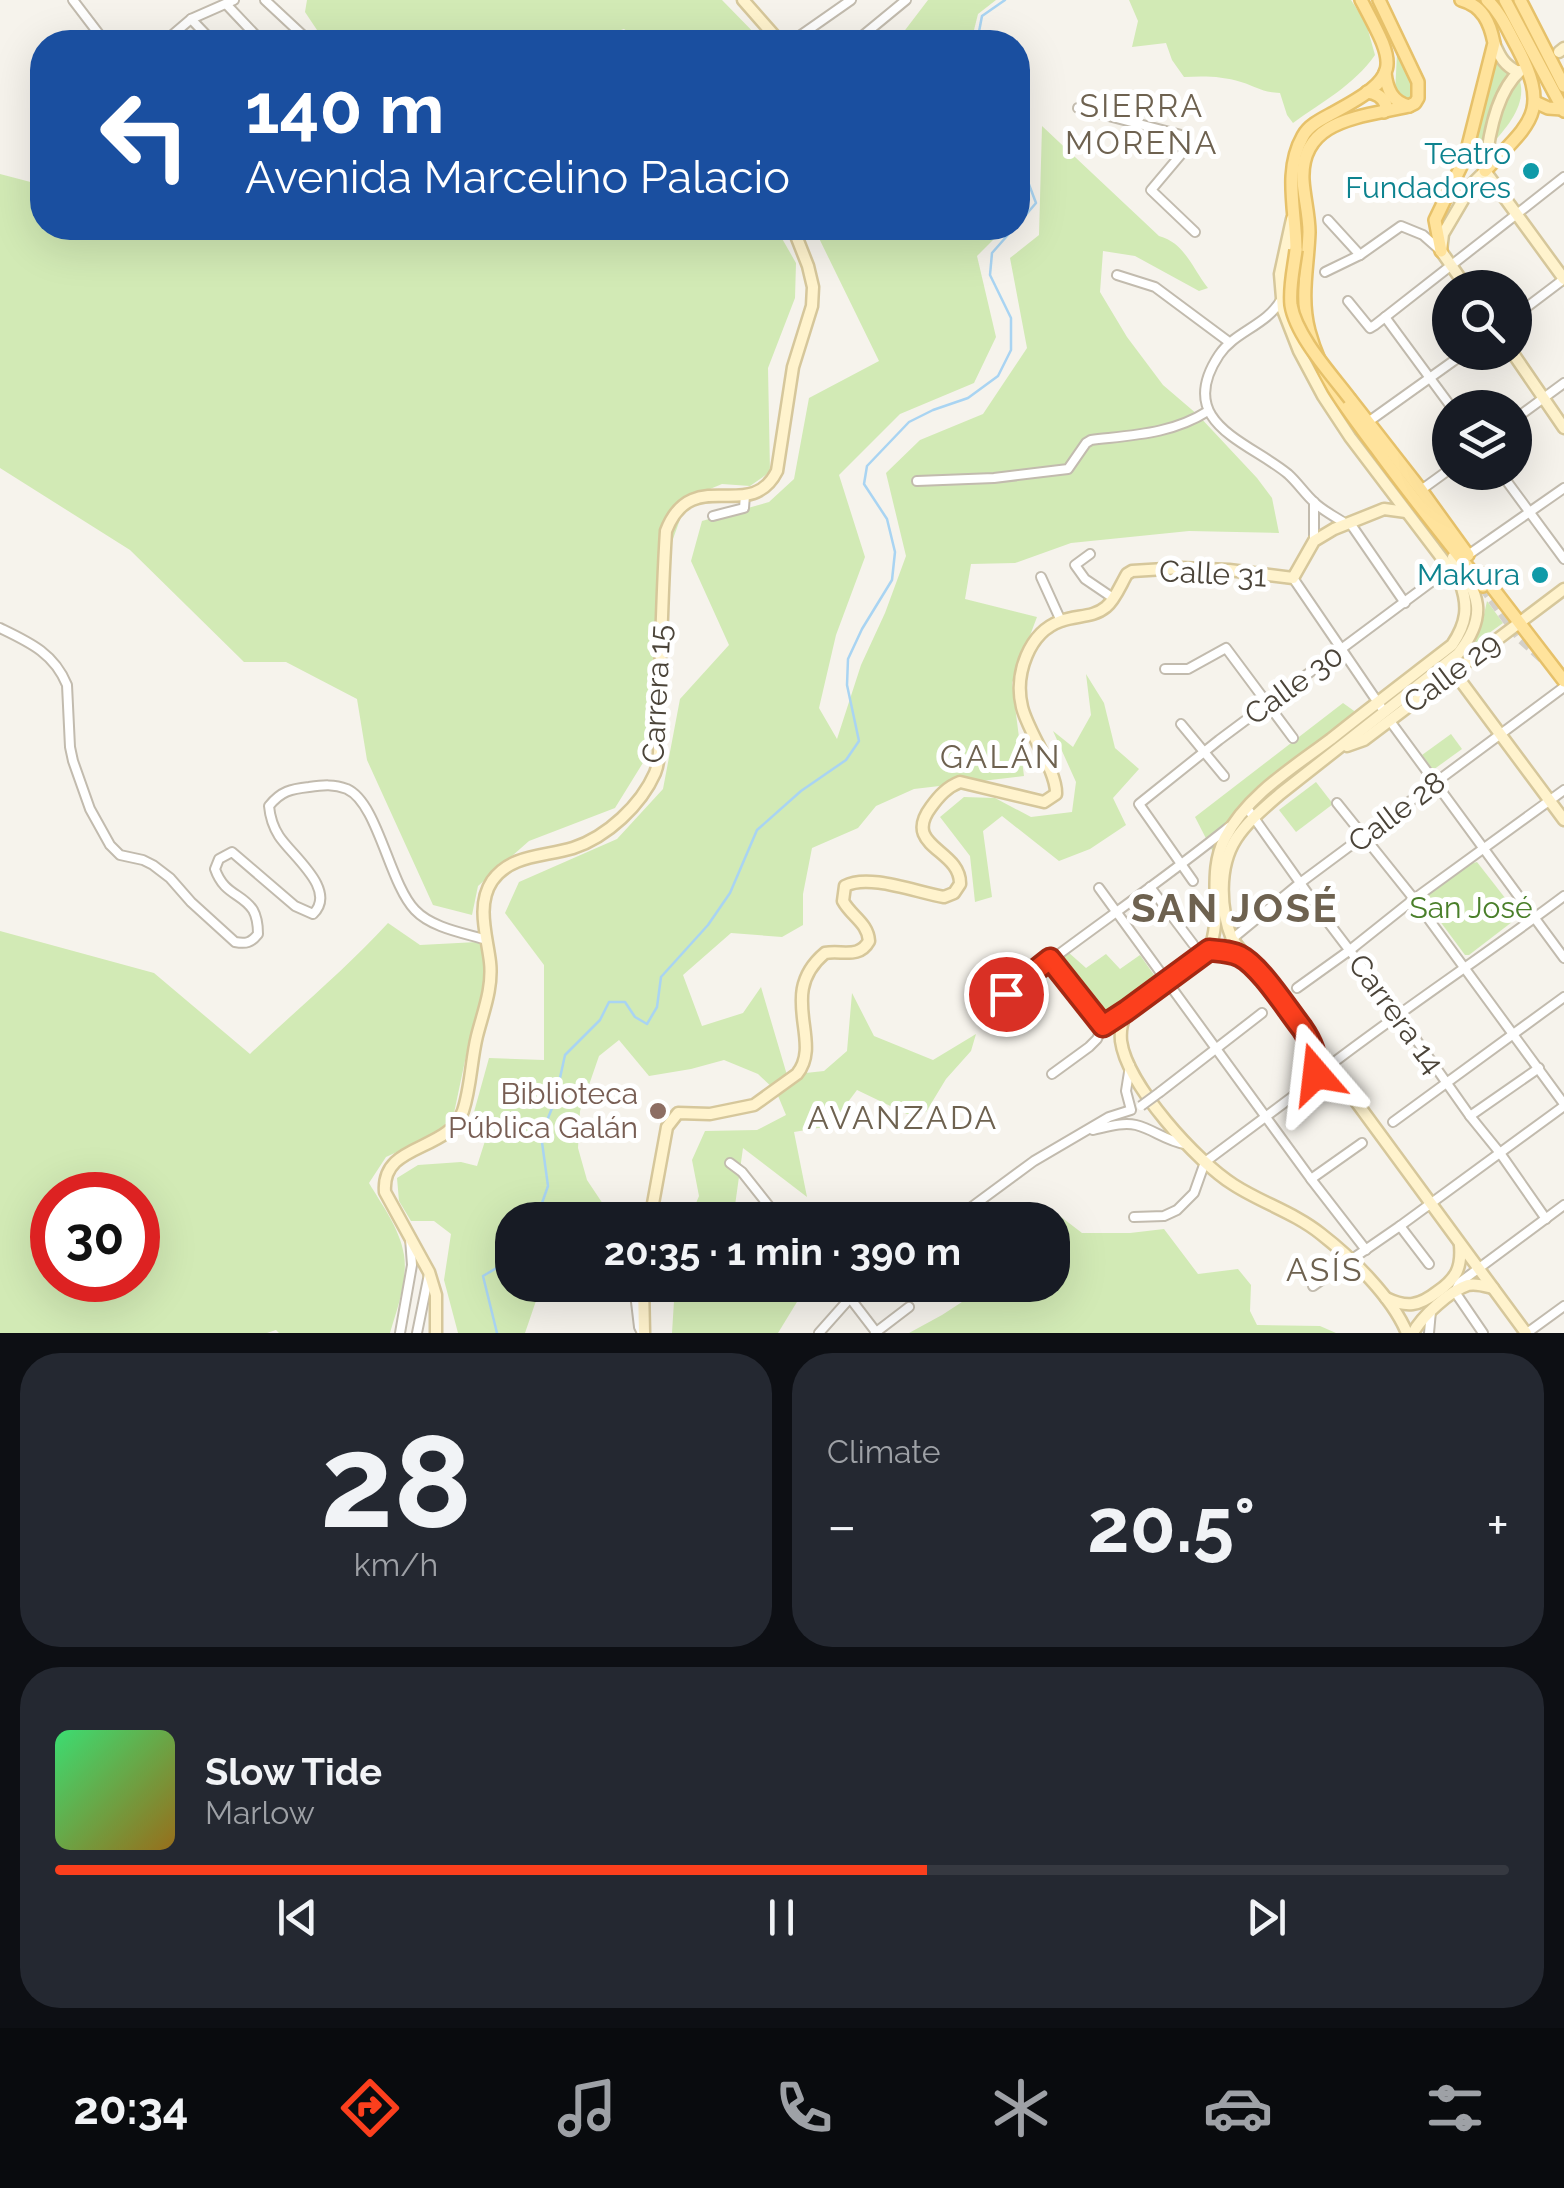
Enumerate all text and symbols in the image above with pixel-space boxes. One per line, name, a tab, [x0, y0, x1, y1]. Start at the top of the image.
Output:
text: 140 m	[245, 67, 445, 149]
icon: left	[80, 70, 210, 200]
district label: SIERRA MORENA	[1065, 87, 1219, 161]
place label: Teatro Fundadores	[1345, 136, 1511, 205]
text: Avenida Marcelino Palacio	[245, 151, 790, 204]
marker: Teatro Fundadores	[1520, 160, 1542, 182]
map controls	[1432, 270, 1532, 490]
button: search	[1432, 270, 1532, 370]
button: layers	[1432, 390, 1532, 490]
street label: Calle 31	[1158, 553, 1268, 594]
place label: Makura	[1417, 557, 1520, 592]
marker: Makura	[1529, 564, 1551, 586]
street label: Carrera 15	[635, 624, 678, 764]
street label: Calle 29	[1397, 625, 1507, 720]
street label: Calle 30	[1238, 637, 1350, 732]
district label: GALÁN	[940, 738, 1062, 775]
street label: Calle 28	[1341, 764, 1452, 859]
district label: SAN JOSÉ	[1131, 884, 1339, 931]
park label: San José	[1409, 890, 1533, 925]
street label: Carrera 14	[1341, 947, 1451, 1080]
pin	[964, 952, 1049, 1037]
icon: arrive	[979, 967, 1034, 1022]
position arrow	[1264, 1022, 1368, 1126]
place label: Biblioteca Pública Galán	[448, 1076, 638, 1145]
district label: AVANZADA	[807, 1099, 999, 1136]
marker: Biblioteca Pública Galán	[647, 1100, 669, 1122]
speed limit sign: 30	[30, 1172, 160, 1302]
text: 20:35 · 1 min · 390 m	[604, 1229, 961, 1274]
district label: ASÍS	[1286, 1251, 1364, 1288]
text: 28	[320, 1405, 472, 1557]
text: Climate	[827, 1433, 941, 1470]
text: 20.5°	[1087, 1481, 1255, 1570]
text: −	[827, 1493, 857, 1558]
text: +	[1486, 1493, 1509, 1558]
text: km/h	[354, 1546, 438, 1583]
text: Slow Tide	[205, 1749, 382, 1794]
text: Marlow	[205, 1794, 315, 1831]
icon: previous	[270, 1890, 325, 1945]
icon: pause	[754, 1890, 809, 1945]
icon: next	[1239, 1890, 1294, 1945]
icon: directions	[335, 2073, 405, 2143]
icon: music	[552, 2073, 622, 2143]
icon: phone	[769, 2073, 839, 2143]
icon: climate	[986, 2073, 1056, 2143]
icon: car	[1203, 2073, 1273, 2143]
icon: filters	[1420, 2073, 1490, 2143]
text: 20:34	[74, 2082, 188, 2135]

